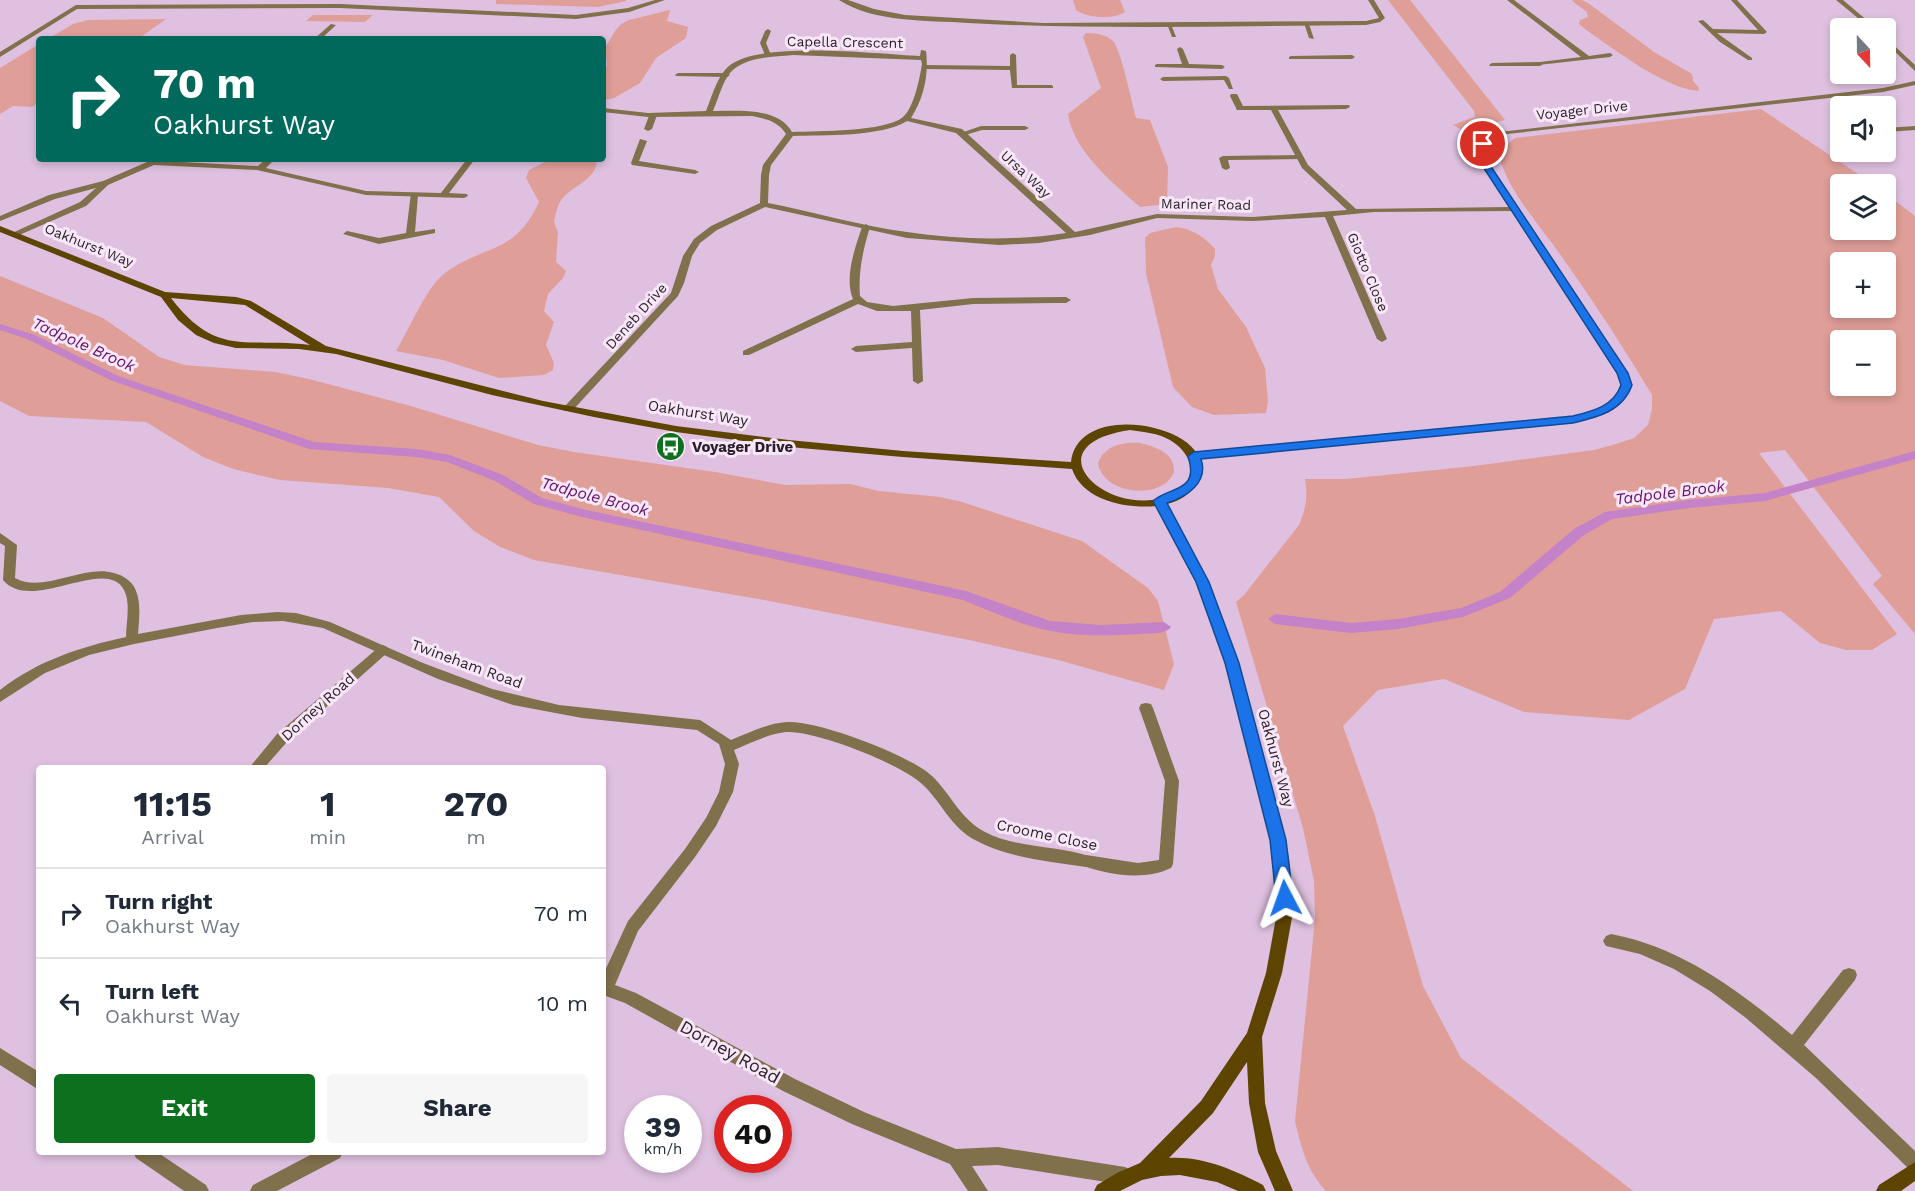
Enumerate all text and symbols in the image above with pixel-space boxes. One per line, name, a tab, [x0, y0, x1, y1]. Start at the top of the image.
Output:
north arrow	[1830, 18, 1896, 84]
map controls	[1830, 18, 1896, 396]
street label: Capella Crescent	[787, 33, 903, 51]
text: 70 m	[153, 59, 256, 108]
icon: right	[54, 60, 132, 138]
button: sound	[1830, 96, 1896, 162]
street label: Voyager Drive	[1535, 97, 1629, 123]
text: Oakhurst Way	[153, 109, 335, 141]
pin	[1457, 118, 1508, 169]
icon: arrive	[1466, 127, 1499, 160]
street label: Ursa Way	[998, 147, 1055, 202]
button: layers	[1830, 174, 1896, 240]
street label: Mariner Road	[1161, 195, 1251, 213]
street label: Oakhurst Way	[42, 220, 136, 270]
street label: Giotto Close	[1344, 230, 1392, 314]
button: +	[1830, 252, 1896, 318]
street label: Deneb Drive	[602, 280, 670, 352]
water label: Tadpole Brook	[30, 313, 139, 376]
button: −	[1830, 330, 1896, 396]
street label: Oakhurst Way	[647, 396, 750, 430]
bus stop icon: Voyager Drive	[655, 431, 687, 463]
place label: Voyager Drive	[692, 438, 793, 456]
water label: Tadpole Brook	[539, 473, 652, 520]
water label: Tadpole Brook	[1614, 476, 1727, 509]
street label: Twineham Road	[409, 636, 525, 692]
street label: Dorney Road	[278, 669, 358, 745]
street label: Oakhurst Way	[1254, 707, 1298, 809]
text: 11:15	[133, 783, 212, 825]
text: 1	[320, 783, 336, 825]
text: 270	[444, 783, 509, 825]
street label: Croome Close	[995, 816, 1099, 854]
text: Arrival	[141, 825, 204, 849]
text: min	[309, 825, 346, 849]
text: m	[467, 825, 486, 849]
position arrow	[1253, 866, 1317, 930]
text: Turn right	[105, 889, 212, 914]
icon: right	[54, 897, 87, 930]
text: 70 m	[534, 901, 588, 926]
text: Oakhurst Way	[105, 914, 240, 938]
text: Turn left	[105, 979, 199, 1004]
icon: left	[54, 987, 87, 1020]
text: 10 m	[537, 991, 588, 1016]
text: Oakhurst Way	[105, 1004, 240, 1028]
street label: Dorney Road	[677, 1015, 784, 1088]
button: Exit	[54, 1074, 315, 1143]
button: Share	[327, 1074, 588, 1143]
speed limit sign: 40	[714, 1095, 792, 1173]
text: 39	[645, 1109, 681, 1144]
text: km/h	[644, 1140, 682, 1158]

